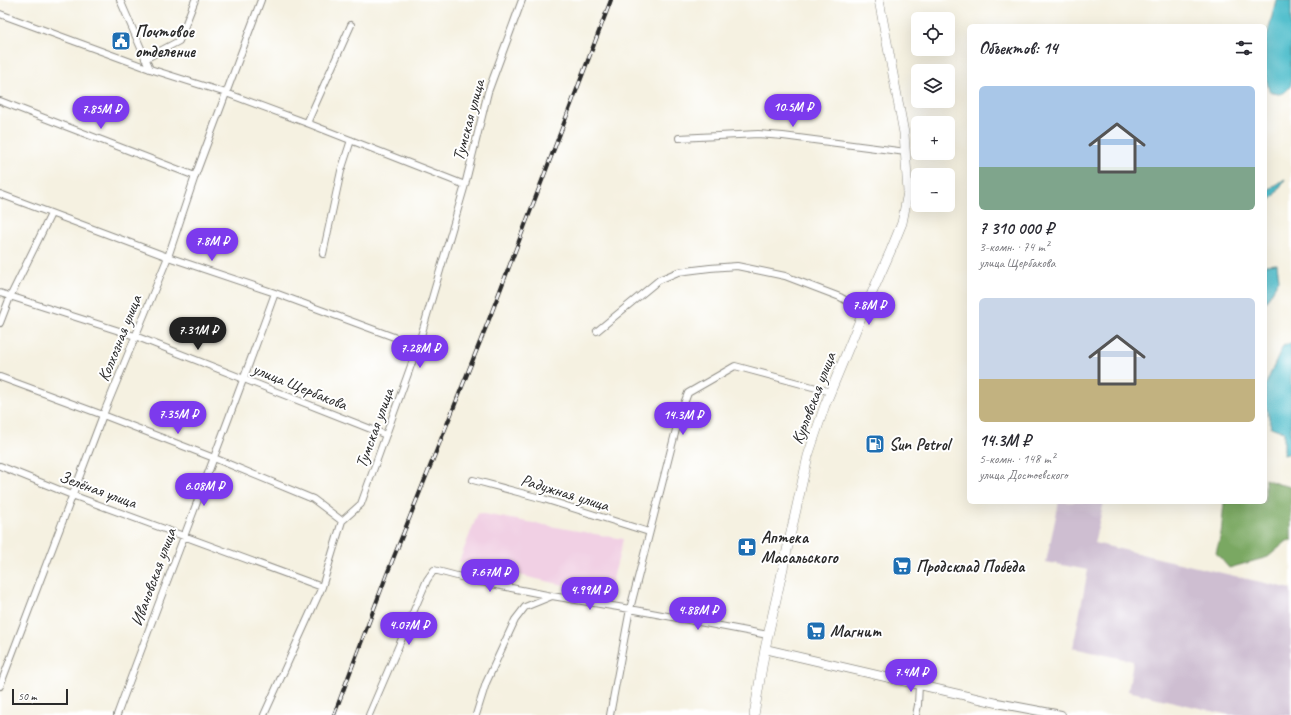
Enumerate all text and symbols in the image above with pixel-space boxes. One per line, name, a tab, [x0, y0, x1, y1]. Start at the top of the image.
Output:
map controls	[911, 12, 955, 212]
button: locate	[911, 12, 955, 56]
place label: Почтовое отделение	[135, 21, 196, 62]
public building icon: Почтовое отделение	[110, 30, 132, 52]
icon: filters	[1233, 37, 1255, 59]
text: Объектов: 14	[979, 38, 1058, 59]
button: layers	[911, 64, 955, 108]
street label: Тумская улица	[448, 75, 490, 163]
pin: 10.5M ₽	[756, 94, 830, 128]
pin: 7.85M ₽	[64, 96, 138, 130]
text: 10.5M ₽	[773, 99, 813, 115]
text: 7.85M ₽	[81, 101, 121, 117]
icon: home	[1081, 112, 1153, 184]
button: +	[911, 116, 955, 160]
button: −	[911, 168, 955, 212]
text: 7 310 000 ₽	[979, 218, 1054, 239]
pin: 7.8M ₽	[179, 228, 245, 262]
text: 7.8M ₽	[195, 233, 229, 249]
text: 3-комн. · 74 m²	[979, 239, 1049, 255]
text: улица Щербакова	[979, 255, 1055, 271]
street label: Колхозная улица	[93, 290, 147, 384]
pin: 7.8M ₽	[836, 292, 902, 326]
text: 7.8M ₽	[852, 297, 886, 313]
pin: 7.31M ₽	[161, 317, 235, 351]
text: 7.31M ₽	[178, 322, 218, 338]
icon: home	[1081, 324, 1153, 396]
pin: 7.28M ₽	[383, 335, 457, 369]
text: 7.28M ₽	[400, 340, 440, 356]
street label: Курловская улица	[786, 348, 841, 447]
street label: улица Щербакова	[249, 358, 352, 416]
street label: Тумская улица	[350, 384, 399, 471]
pin: 7.35M ₽	[141, 401, 215, 435]
pin: 14.3M ₽	[646, 402, 720, 436]
text: 7.35M ₽	[158, 406, 198, 422]
text: 14.3M ₽	[663, 407, 703, 423]
text: 14.3M ₽	[979, 430, 1031, 451]
fuel station icon: Sun Petrol	[864, 433, 886, 455]
place label: Sun Petrol	[889, 434, 954, 455]
text: 5-комн. · 148 m²	[979, 451, 1055, 467]
street label: Зелёная улица	[56, 466, 140, 514]
text: улица Достоевского	[979, 467, 1068, 483]
street label: Радужная улица	[518, 469, 613, 516]
pin: 6.08M ₽	[167, 473, 241, 507]
text: 6.08M ₽	[184, 478, 224, 494]
street label: Ивановская улица	[126, 524, 181, 629]
place label: Аптека Масальского	[761, 527, 839, 568]
pharmacy icon: Аптека Масальского	[736, 536, 758, 558]
supermarket icon: Продсклад Победа	[891, 555, 913, 577]
place label: Продсклад Победа	[916, 556, 1026, 577]
pin: 7.67M ₽	[453, 559, 527, 593]
text: 7.67M ₽	[470, 564, 510, 580]
pin: 4.99M ₽	[553, 577, 627, 611]
text: 4.99M ₽	[570, 582, 610, 598]
pin: 4.88M ₽	[661, 597, 735, 631]
text: 4.88M ₽	[678, 602, 718, 618]
pin: 4.07M ₽	[372, 612, 446, 646]
text: 4.07M ₽	[389, 617, 429, 633]
supermarket icon: Магнит	[805, 620, 827, 642]
place label: Магнит	[830, 621, 882, 642]
pin: 7.4M ₽	[878, 659, 944, 693]
text: 7.4M ₽	[894, 664, 928, 680]
scale bar	[12, 687, 68, 706]
text: 50 m	[18, 689, 37, 703]

